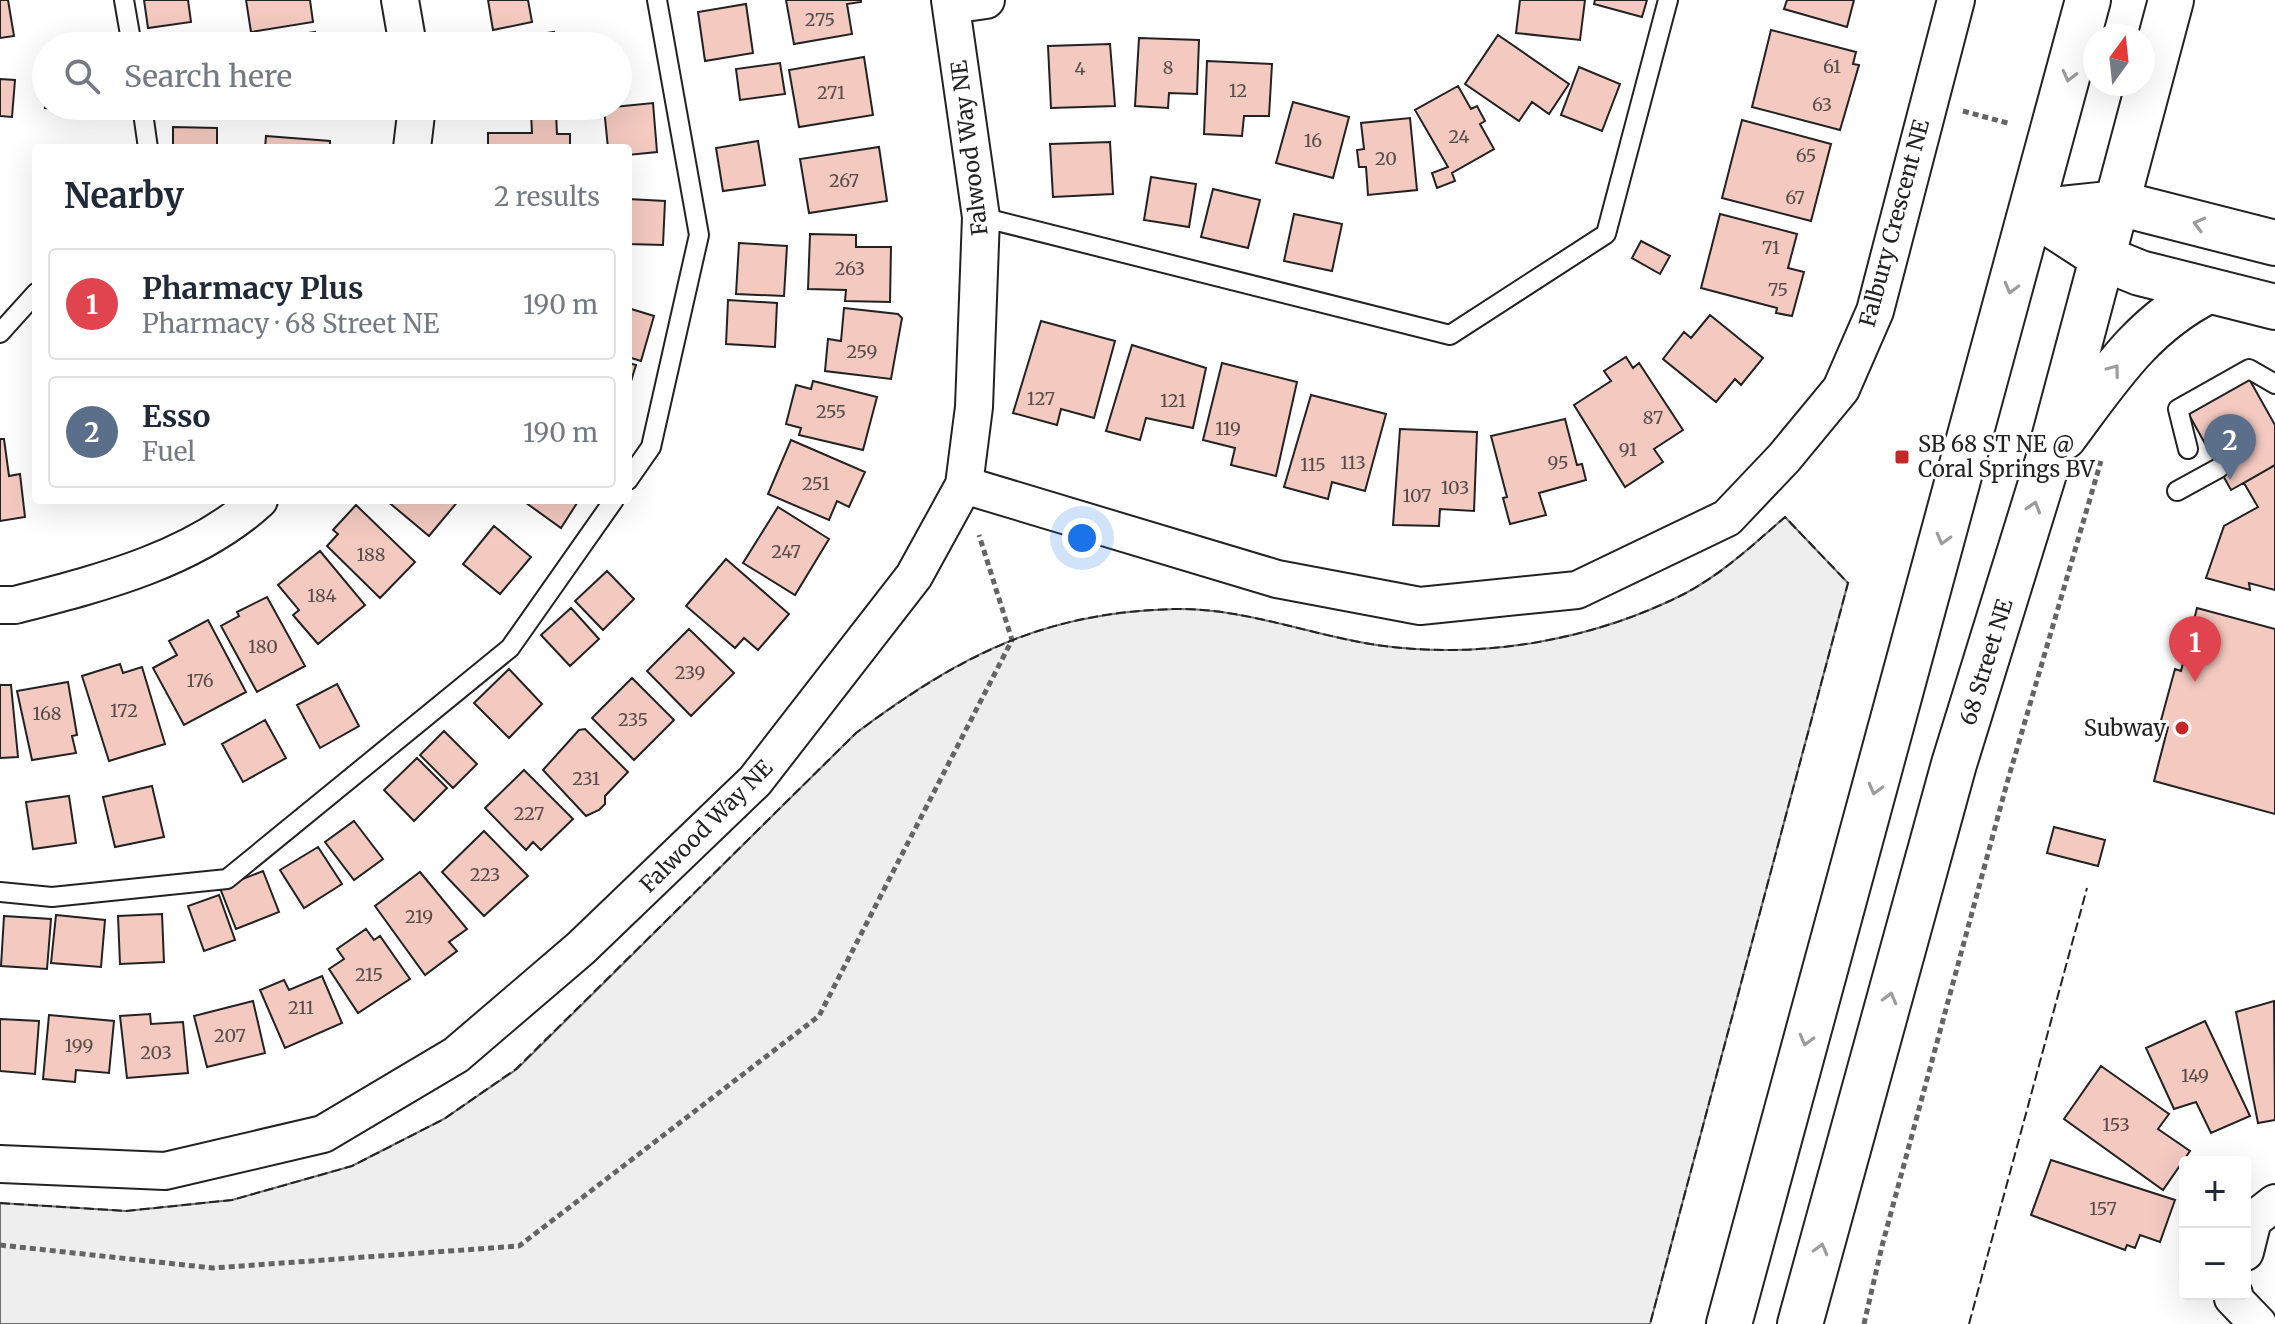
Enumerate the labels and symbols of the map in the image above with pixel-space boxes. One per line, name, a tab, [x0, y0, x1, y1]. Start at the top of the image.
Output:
house number: 275	[805, 8, 835, 31]
north arrow	[2083, 24, 2155, 96]
house number: 61	[1823, 55, 1841, 78]
house number: 8	[1163, 56, 1173, 79]
house number: 4	[1074, 57, 1086, 80]
street label: Falwood Way NE	[944, 59, 994, 237]
one-way arrow	[2061, 68, 2078, 82]
house number: 12	[1229, 79, 1247, 102]
house number: 271	[817, 81, 845, 104]
house number: 63	[1812, 93, 1832, 116]
street label: Falbury Crescent NE	[1853, 116, 1935, 330]
house number: 24	[1448, 125, 1470, 148]
house number: 16	[1304, 129, 1322, 152]
house number: 65	[1796, 144, 1816, 167]
house number: 20	[1375, 147, 1397, 170]
house number: 267	[829, 169, 859, 192]
house number: 67	[1785, 186, 1805, 209]
one-way arrow	[2193, 216, 2207, 233]
house number: 71	[1762, 236, 1780, 259]
house number: 263	[835, 257, 865, 280]
house number: 75	[1768, 278, 1788, 301]
one-way arrow	[2004, 280, 2021, 294]
house number: 259	[847, 340, 877, 363]
one-way arrow	[2105, 364, 2119, 379]
house number: 127	[1027, 387, 1055, 410]
house number: 121	[1160, 389, 1186, 412]
house number: 255	[816, 400, 846, 423]
house number: 87	[1643, 406, 1663, 429]
pin: 2	[2204, 414, 2256, 480]
house number: 119	[1215, 417, 1241, 440]
place label: SB 68 ST NE @ Coral Springs BV	[1918, 430, 2096, 483]
house number: 91	[1619, 438, 1637, 461]
marker: SB 68 ST NE @ Coral Springs BV	[1893, 448, 1911, 466]
house number: 113	[1340, 451, 1366, 474]
house number: 95	[1548, 451, 1569, 474]
house number: 115	[1300, 453, 1326, 476]
house number: 251	[802, 472, 830, 495]
house number: 103	[1441, 476, 1469, 499]
house number: 107	[1403, 484, 1431, 507]
one-way arrow	[2025, 500, 2041, 514]
your location	[1062, 518, 1102, 558]
one-way arrow	[1936, 531, 1952, 545]
house number: 247	[771, 540, 801, 563]
house number: 188	[357, 543, 386, 566]
house number: 184	[307, 584, 337, 607]
street label: 68 Street NE	[1953, 595, 2019, 729]
pin: 1	[2169, 616, 2221, 682]
house number: 180	[248, 635, 278, 658]
house number: 239	[675, 661, 705, 684]
house number: 176	[186, 669, 214, 692]
house number: 172	[110, 699, 138, 722]
house number: 168	[33, 702, 61, 725]
house number: 235	[618, 708, 648, 731]
place label: Subway	[2084, 714, 2166, 742]
marker: Subway	[2173, 719, 2191, 737]
street label: Falwood Way NE	[634, 754, 778, 898]
house number: 231	[572, 767, 600, 790]
one-way arrow	[1867, 782, 1884, 796]
house number: 227	[514, 802, 544, 825]
house number: 223	[470, 863, 500, 886]
house number: 219	[405, 905, 433, 928]
house number: 215	[355, 963, 383, 986]
one-way arrow	[1880, 992, 1897, 1006]
house number: 211	[288, 996, 314, 1019]
house number: 207	[214, 1024, 246, 1047]
one-way arrow	[1799, 1033, 1816, 1047]
house number: 199	[64, 1034, 94, 1057]
house number: 203	[140, 1041, 172, 1064]
house number: 149	[2181, 1064, 2209, 1087]
house number: 153	[2102, 1113, 2130, 1136]
house number: 157	[2089, 1197, 2117, 1220]
one-way arrow	[1812, 1242, 1828, 1256]

